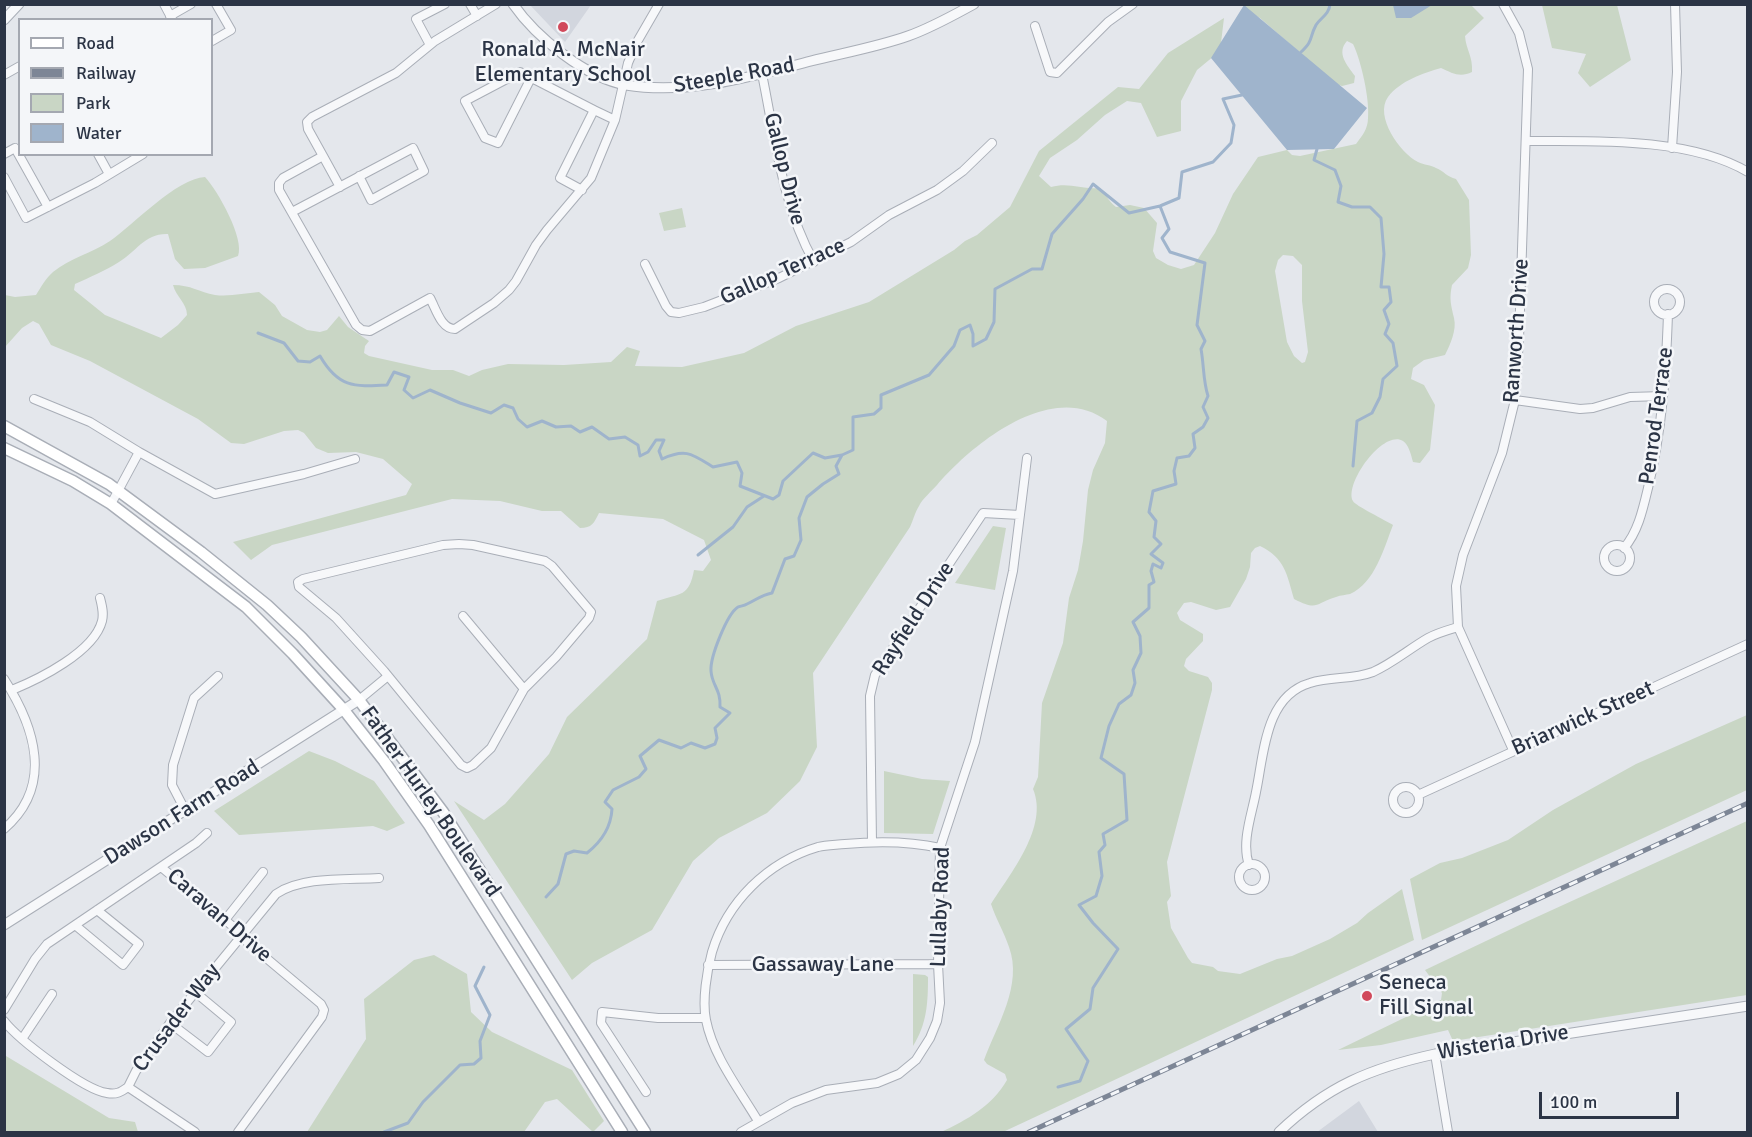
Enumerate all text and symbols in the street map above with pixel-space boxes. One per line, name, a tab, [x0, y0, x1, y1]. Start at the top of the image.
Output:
legend	[18, 18, 213, 156]
marker: Ronald A. McNair Elementary School	[556, 20, 570, 34]
text: Road	[76, 32, 115, 54]
place label: Ronald A. McNair Elementary School	[475, 37, 651, 88]
street label: Steeple Road	[671, 52, 797, 100]
text: Railway	[76, 62, 136, 84]
text: Park	[76, 92, 111, 114]
street label: Gallop Drive	[757, 110, 811, 228]
text: Water	[76, 122, 121, 144]
street label: Gallop Terrace	[716, 233, 850, 311]
street label: Ranworth Drive	[1499, 258, 1535, 404]
street label: Penrod Terrace	[1634, 345, 1680, 487]
street label: Rayfield Drive	[867, 557, 961, 681]
street label: Briarwick Street	[1508, 676, 1658, 762]
street label: Father Hurley Boulevard	[354, 702, 506, 902]
street label: Dawson Farm Road	[99, 755, 265, 871]
street label: Lullaby Road	[926, 846, 956, 968]
street label: Caravan Drive	[161, 863, 277, 969]
street label: Gassaway Lane	[752, 952, 894, 978]
street label: Crusader Way	[128, 959, 226, 1077]
place label: Seneca Fill Signal	[1379, 970, 1473, 1022]
marker: Seneca Fill Signal	[1360, 989, 1374, 1003]
street label: Wisteria Drive	[1436, 1020, 1570, 1066]
scale bar	[1542, 1080, 1682, 1118]
text: 100 m	[1550, 1091, 1597, 1113]

